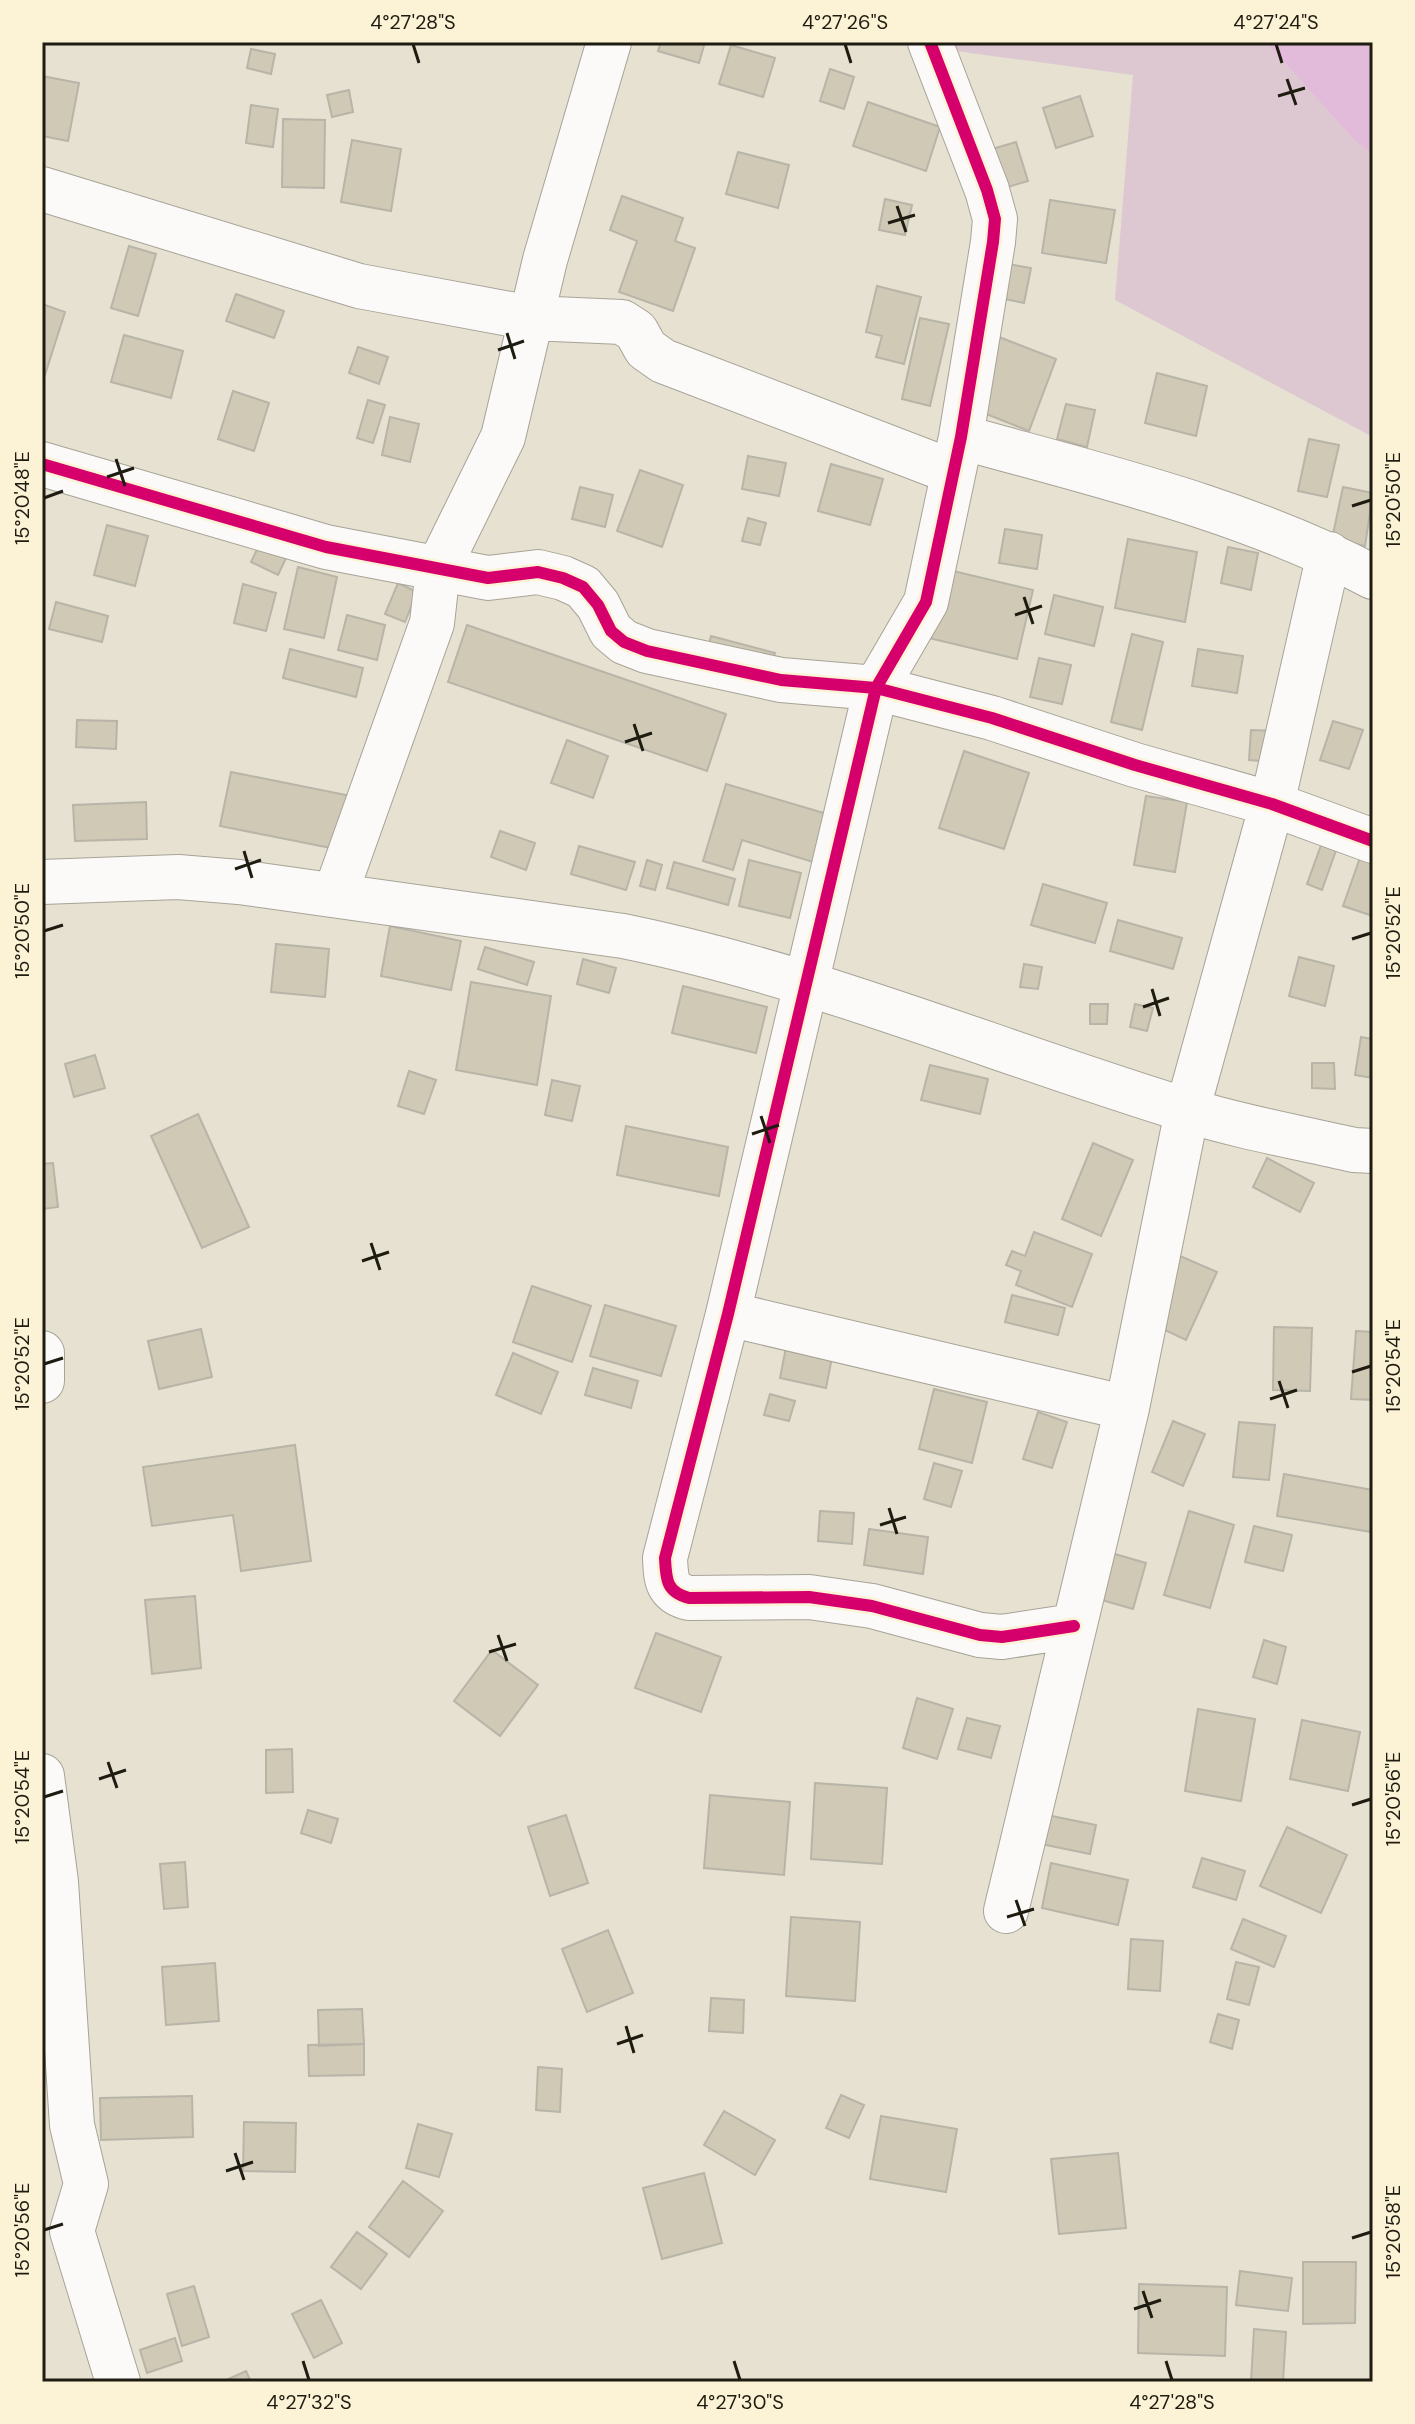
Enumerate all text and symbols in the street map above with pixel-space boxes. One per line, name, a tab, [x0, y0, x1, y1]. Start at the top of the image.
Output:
text: 4°27'28"S	[370, 9, 456, 35]
text: 4°27'26"S	[802, 9, 888, 35]
text: 4°27'24"S	[1233, 9, 1319, 35]
text: 15°20'48"E	[9, 451, 35, 545]
text: 15°20'50"E	[1380, 452, 1406, 548]
text: 15°20'50"E	[9, 883, 35, 979]
text: 15°20'52"E	[1380, 886, 1406, 980]
text: 15°20'52"E	[9, 1317, 35, 1411]
text: 15°20'54"E	[1380, 1319, 1406, 1413]
text: 15°20'54"E	[9, 1750, 35, 1844]
text: 15°20'56"E	[1380, 1752, 1406, 1846]
text: 15°20'56"E	[9, 2183, 35, 2277]
text: 15°20'58"E	[1380, 2185, 1406, 2279]
text: 4°27'32"S	[266, 2389, 352, 2415]
text: 4°27'30"S	[696, 2389, 784, 2415]
text: 4°27'28"S	[1129, 2389, 1215, 2415]

